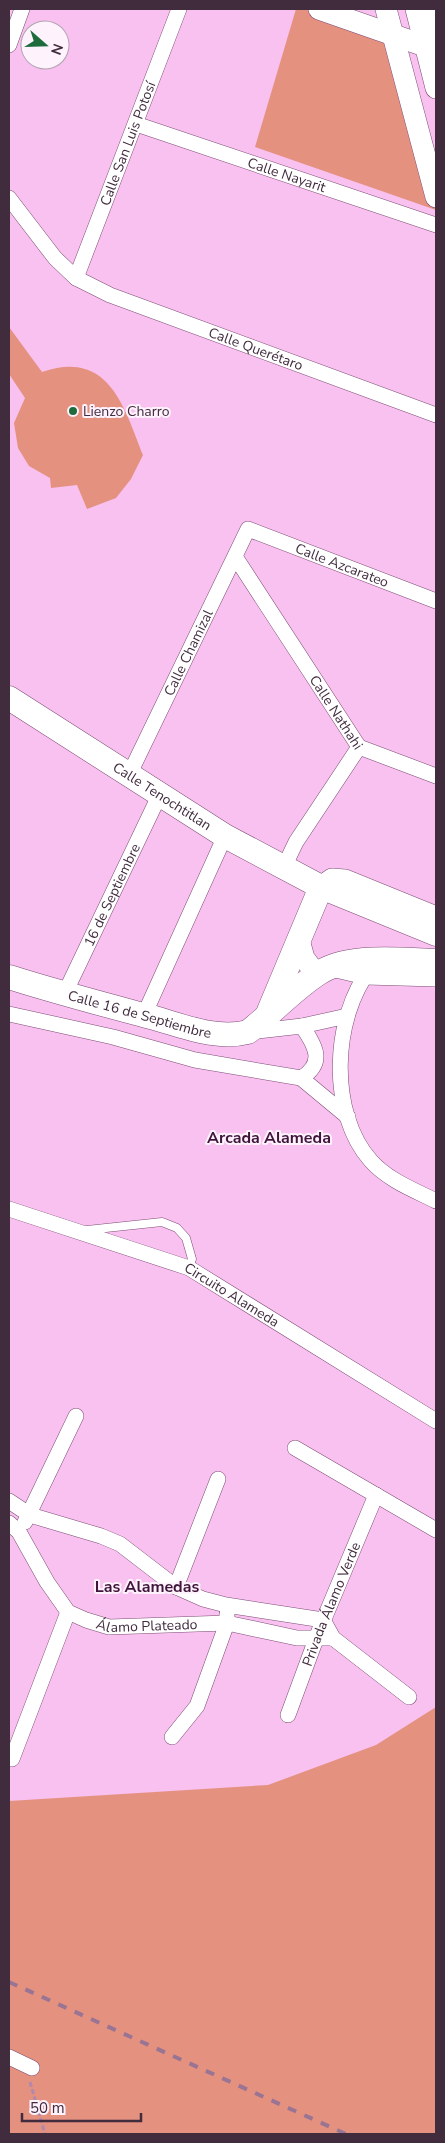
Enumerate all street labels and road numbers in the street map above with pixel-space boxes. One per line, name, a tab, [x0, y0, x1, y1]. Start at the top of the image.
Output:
street label: Calle San Luis Potosí	[96, 78, 161, 208]
street label: Calle Nayarit	[245, 153, 328, 197]
street label: Calle Querétaro	[206, 323, 306, 375]
street label: Calle Azcarateo	[292, 539, 392, 592]
street label: Calle Chamizal	[160, 606, 218, 699]
street label: Calle Nathahi	[305, 672, 367, 753]
street label: Calle Tenochtitlan	[109, 758, 215, 835]
street label: 16 de Septiembre	[80, 840, 145, 950]
street label: Calle 16 de Septiembre	[66, 986, 213, 1043]
street label: Circuito Alameda	[181, 1258, 283, 1332]
street label: Privada Álamo Verde	[298, 1539, 365, 1669]
street label: Álamo Plateado	[94, 1615, 198, 1637]

